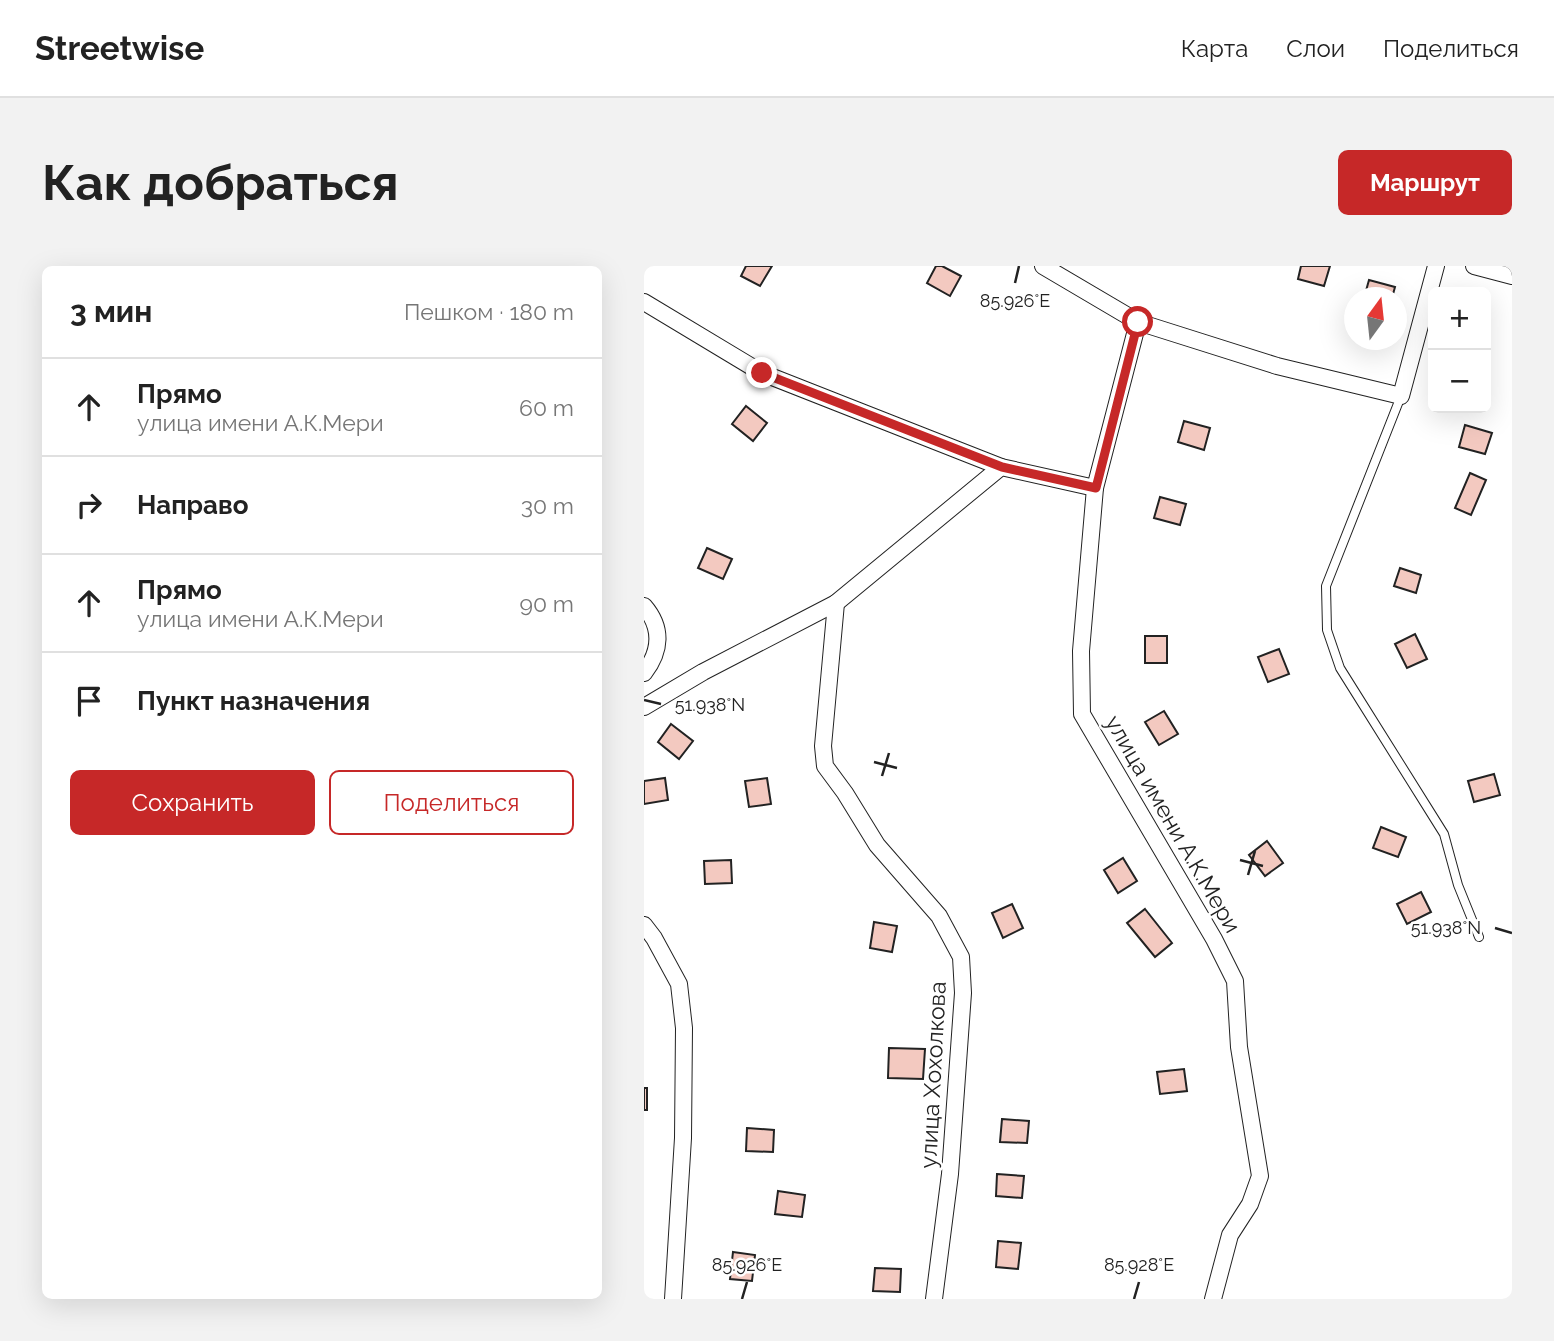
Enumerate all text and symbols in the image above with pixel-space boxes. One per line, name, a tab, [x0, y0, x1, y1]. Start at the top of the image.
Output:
text: Streetwise	[35, 29, 204, 68]
text: Карта	[1181, 34, 1248, 63]
text: Слои	[1286, 34, 1345, 63]
text: Поделиться	[1383, 34, 1519, 63]
button: Маршрут	[1338, 150, 1512, 215]
text: Как добраться	[42, 154, 399, 211]
north arrow	[1344, 287, 1407, 350]
map controls	[1428, 287, 1491, 413]
button: +	[1428, 287, 1491, 350]
text: 85.926°E	[980, 290, 1050, 311]
text: 3 мин	[70, 294, 152, 329]
text: Пешком · 180 m	[404, 298, 574, 325]
route start	[1122, 306, 1153, 337]
button: −	[1428, 350, 1491, 413]
route end	[746, 357, 777, 388]
text: Прямо	[137, 379, 222, 409]
icon: ahead	[70, 388, 108, 426]
text: 60 m	[519, 394, 574, 421]
text: улица имени А.К.Мери	[137, 409, 384, 436]
icon: right	[70, 486, 108, 524]
text: Направо	[137, 490, 248, 520]
text: 30 m	[521, 492, 574, 519]
text: Прямо	[137, 575, 222, 605]
icon: ahead	[70, 584, 108, 622]
text: 90 m	[519, 590, 574, 617]
text: улица имени А.К.Мери	[137, 605, 384, 632]
icon: arrive	[70, 682, 108, 720]
text: Пункт назначения	[137, 686, 370, 716]
text: 51.938°N	[675, 694, 745, 715]
street label: улица имени А.К.Мери	[1100, 710, 1247, 937]
button: Сохранить	[70, 770, 315, 835]
button: Поделиться	[329, 770, 574, 835]
text: 51.938°N	[1411, 917, 1481, 938]
street label: улица Хохолкова	[914, 981, 951, 1169]
text: 85.926°E	[712, 1254, 782, 1275]
text: 85.928°E	[1104, 1254, 1174, 1275]

